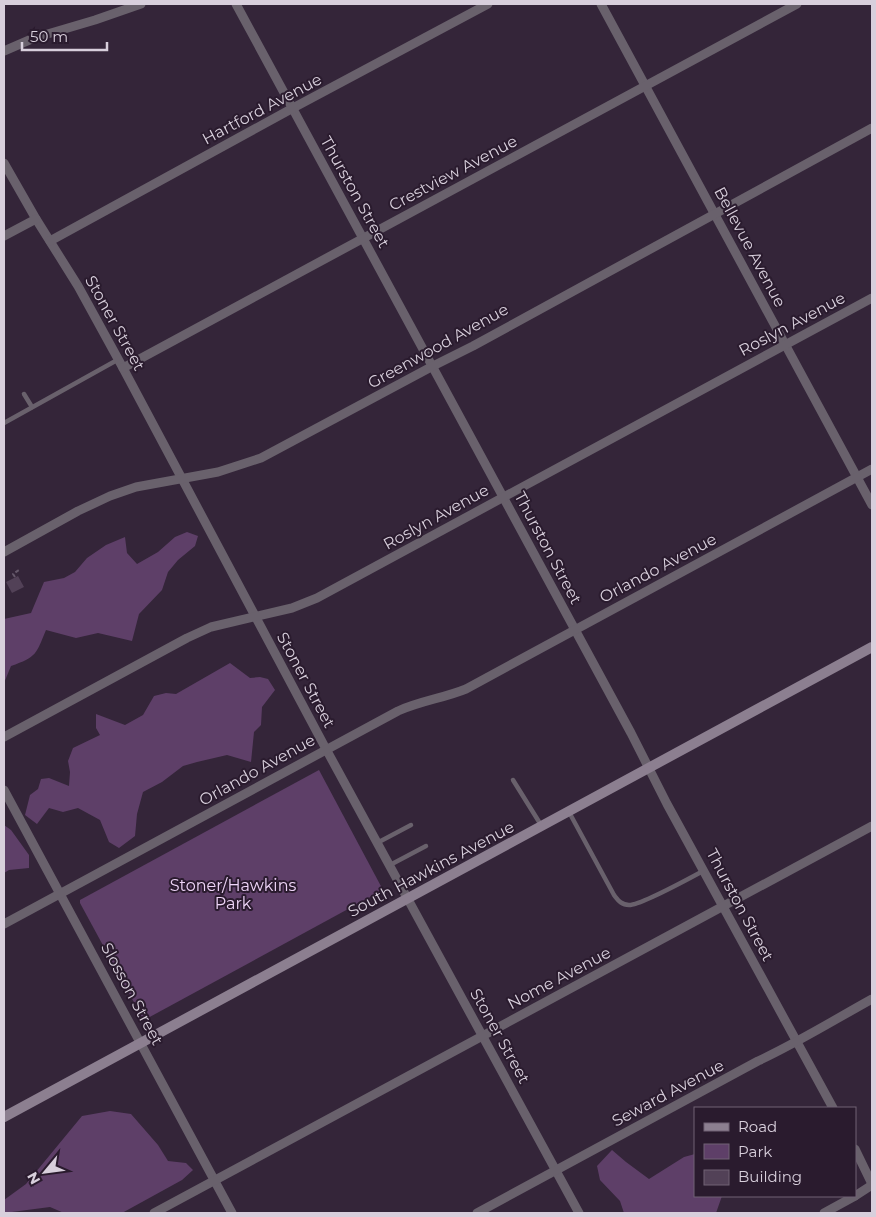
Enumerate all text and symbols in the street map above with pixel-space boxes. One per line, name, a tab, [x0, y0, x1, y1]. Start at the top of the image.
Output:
scale bar	[22, 20, 108, 52]
text: 50 m	[30, 27, 68, 46]
street label: Hartford Avenue	[199, 69, 325, 149]
street label: Crestview Avenue	[386, 131, 520, 215]
street label: Thurston Street	[316, 133, 394, 252]
street label: Bellevue Avenue	[710, 184, 790, 310]
street label: Stoner Street	[81, 272, 149, 374]
street label: Roslyn Avenue	[736, 288, 848, 360]
street label: Greenwood Avenue	[364, 299, 512, 393]
street label: Roslyn Avenue	[380, 480, 492, 554]
street label: Thurston Street	[510, 489, 586, 608]
street label: Orlando Avenue	[596, 529, 720, 607]
street label: Stoner Street	[273, 629, 339, 731]
street label: Orlando Avenue	[196, 730, 318, 810]
street label: South Hawkins Avenue	[345, 817, 517, 921]
street label: Thurston Street	[702, 846, 778, 965]
park label: Stoner/Hawkins Park	[170, 876, 296, 913]
street label: Slosson Street	[97, 940, 167, 1049]
street label: Nome Avenue	[504, 943, 614, 1013]
street label: Stoner Street	[466, 985, 534, 1087]
street label: Seward Avenue	[609, 1055, 727, 1131]
legend	[694, 1107, 856, 1197]
text: Road	[738, 1117, 777, 1136]
text: Park	[738, 1142, 772, 1161]
north arrow	[20, 1147, 70, 1197]
text: Building	[738, 1167, 802, 1186]
text: N	[23, 1169, 44, 1188]

